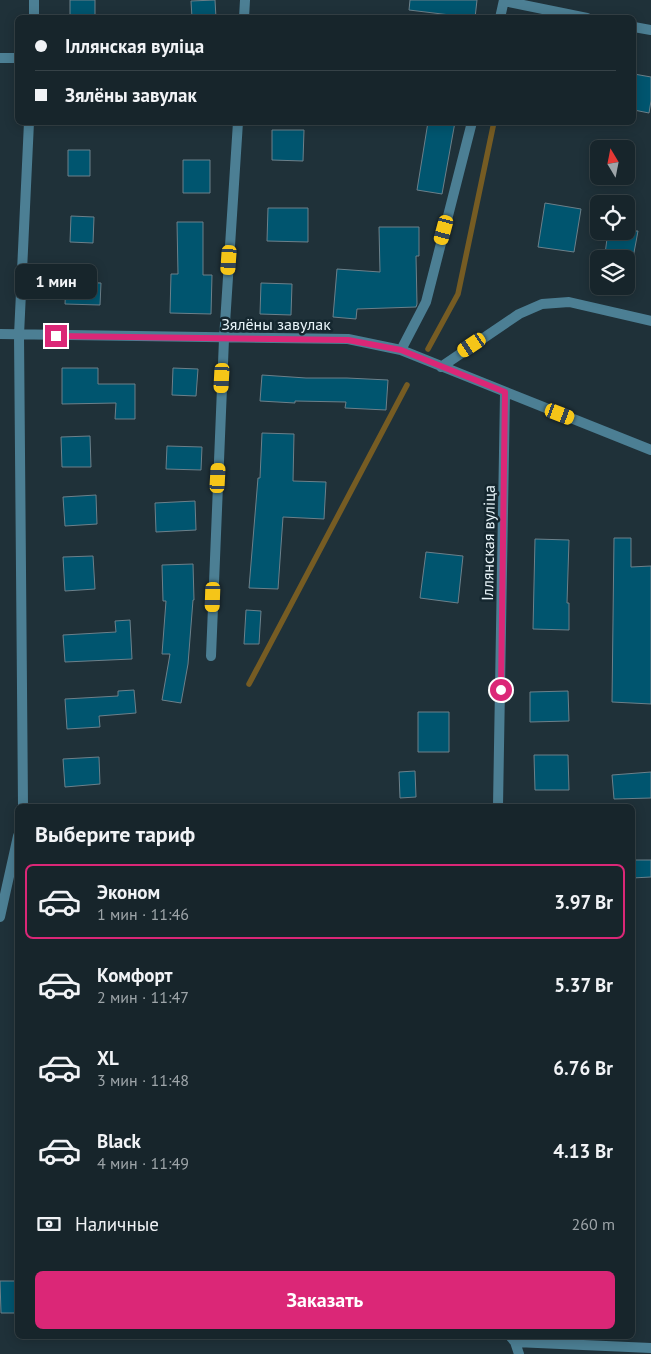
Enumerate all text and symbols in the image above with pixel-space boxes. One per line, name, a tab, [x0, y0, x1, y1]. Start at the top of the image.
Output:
text: Іллянская вуліца	[65, 34, 204, 58]
text: Зялёны завулак	[65, 83, 197, 107]
north arrow	[590, 140, 635, 185]
map controls	[590, 140, 635, 295]
button: locate	[590, 195, 635, 240]
car	[432, 214, 455, 246]
car	[220, 245, 237, 275]
button: layers	[590, 250, 635, 295]
callout: 1 мин	[15, 264, 97, 298]
text: 1 мин	[35, 271, 77, 291]
street label: Зялёны завулак	[221, 314, 331, 334]
route end	[45, 325, 67, 347]
car	[455, 330, 488, 360]
car	[213, 363, 230, 393]
car	[543, 402, 576, 426]
car	[209, 463, 226, 493]
street label: Іллянская вуліца	[477, 485, 499, 601]
car	[204, 582, 221, 612]
route start	[490, 679, 512, 701]
text: Выберите тариф	[35, 820, 195, 848]
icon: car	[37, 879, 82, 924]
text: Эконом	[97, 880, 160, 904]
text: 3.97 Br	[554, 890, 613, 914]
text: 1 мин · 11:46	[97, 904, 189, 924]
icon: car	[37, 962, 82, 1007]
text: Комфорт	[97, 963, 173, 987]
text: 5.37 Br	[554, 973, 613, 997]
text: 2 мин · 11:47	[97, 987, 189, 1007]
icon: car	[37, 1045, 82, 1090]
text: XL	[97, 1046, 119, 1070]
text: 6.76 Br	[553, 1056, 613, 1080]
text: 3 мин · 11:48	[97, 1070, 189, 1090]
icon: car	[37, 1128, 82, 1173]
text: Black	[97, 1129, 141, 1153]
text: 4.13 Br	[553, 1139, 613, 1163]
text: 4 мин · 11:49	[97, 1153, 189, 1173]
icon: cash	[35, 1210, 63, 1238]
text: Наличные	[75, 1212, 159, 1236]
text: 260 m	[572, 1214, 615, 1234]
button: Заказать	[35, 1271, 615, 1329]

